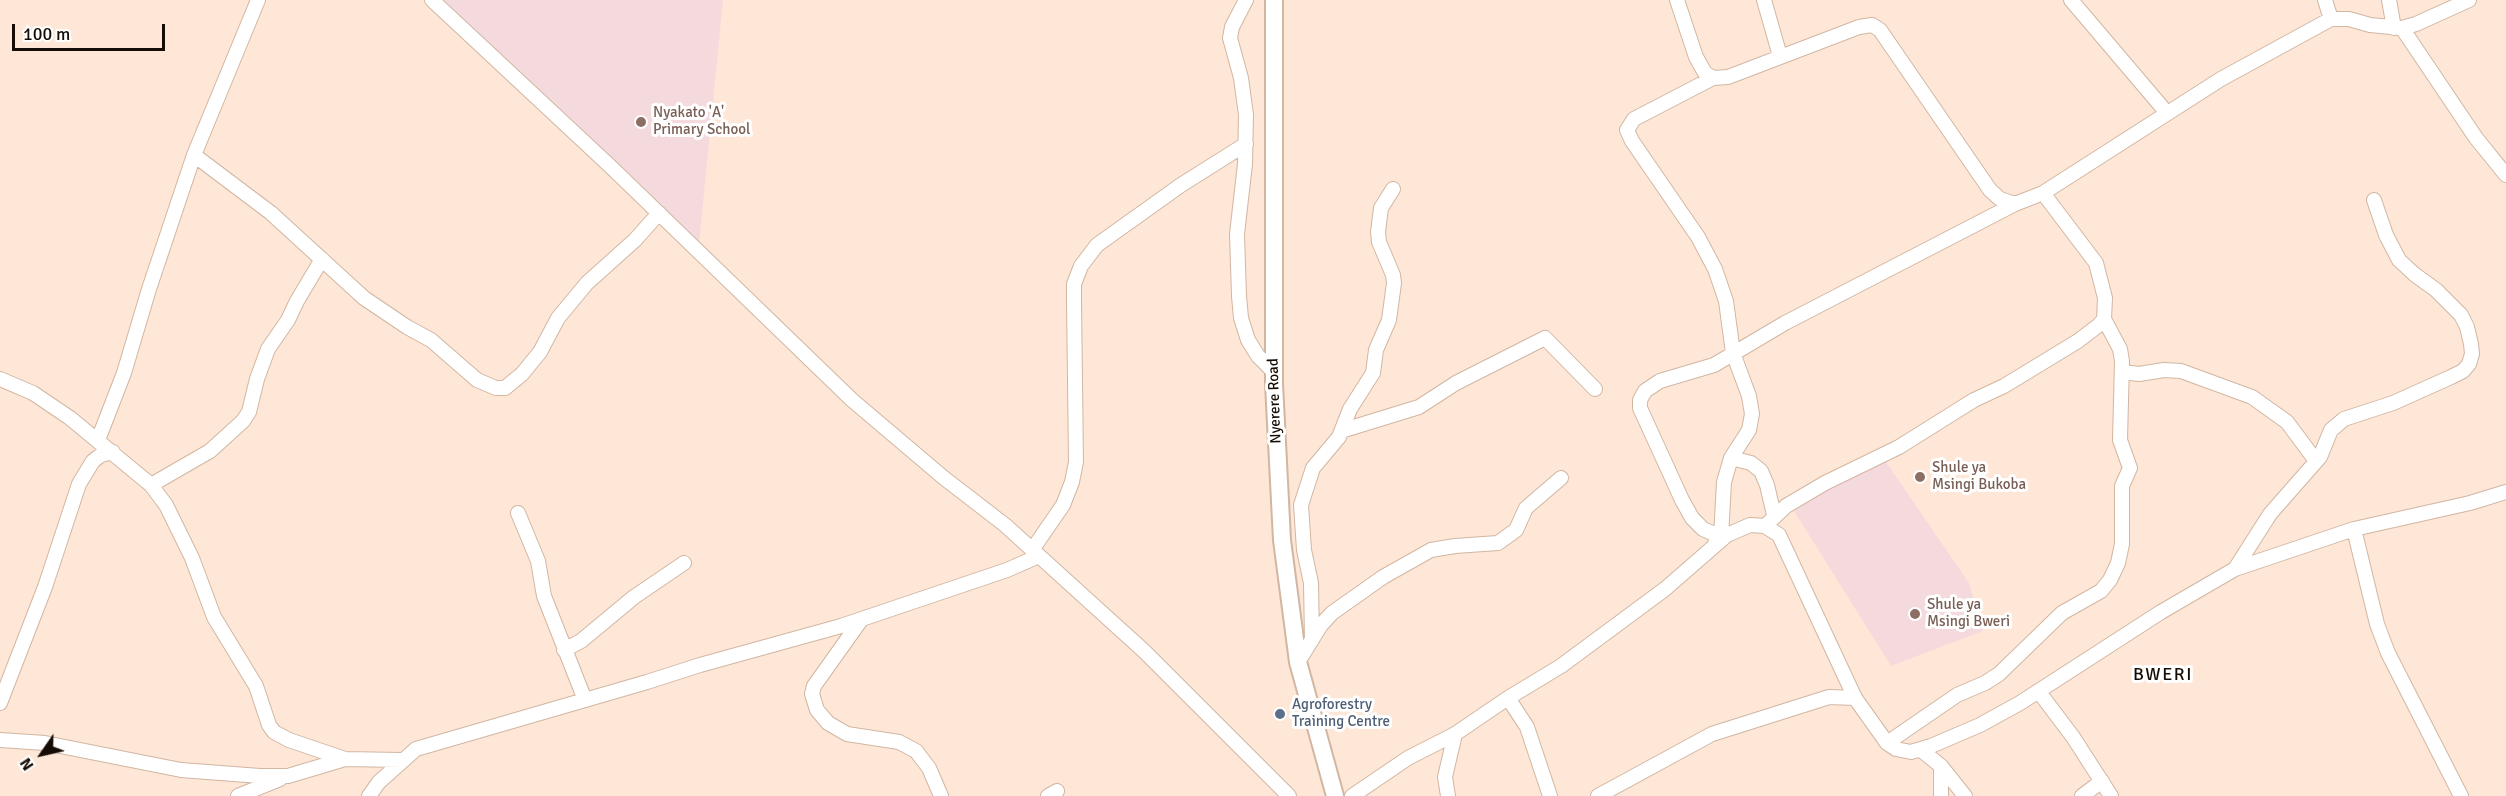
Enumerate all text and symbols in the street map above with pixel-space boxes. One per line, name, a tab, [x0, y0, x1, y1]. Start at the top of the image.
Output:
scale bar	[15, 12, 168, 50]
text: 100 m	[23, 23, 70, 45]
place label: Nyakato 'A' Primary School	[653, 104, 750, 139]
marker: Nyakato 'A' Primary School	[634, 115, 648, 129]
street label: Nyerere Road	[1265, 358, 1285, 444]
place label: Shule ya Msingi Bukoba	[1932, 459, 2026, 494]
marker: Shule ya Msingi Bukoba	[1913, 470, 1927, 484]
place label: Shule ya Msingi Bweri	[1927, 596, 2010, 631]
marker: Shule ya Msingi Bweri	[1908, 607, 1922, 621]
district label: BWERI	[2133, 664, 2193, 686]
place label: Agroforestry Training Centre	[1292, 696, 1390, 731]
marker: Agroforestry Training Centre	[1273, 707, 1287, 721]
north arrow	[12, 724, 72, 784]
text: N	[16, 754, 38, 774]

